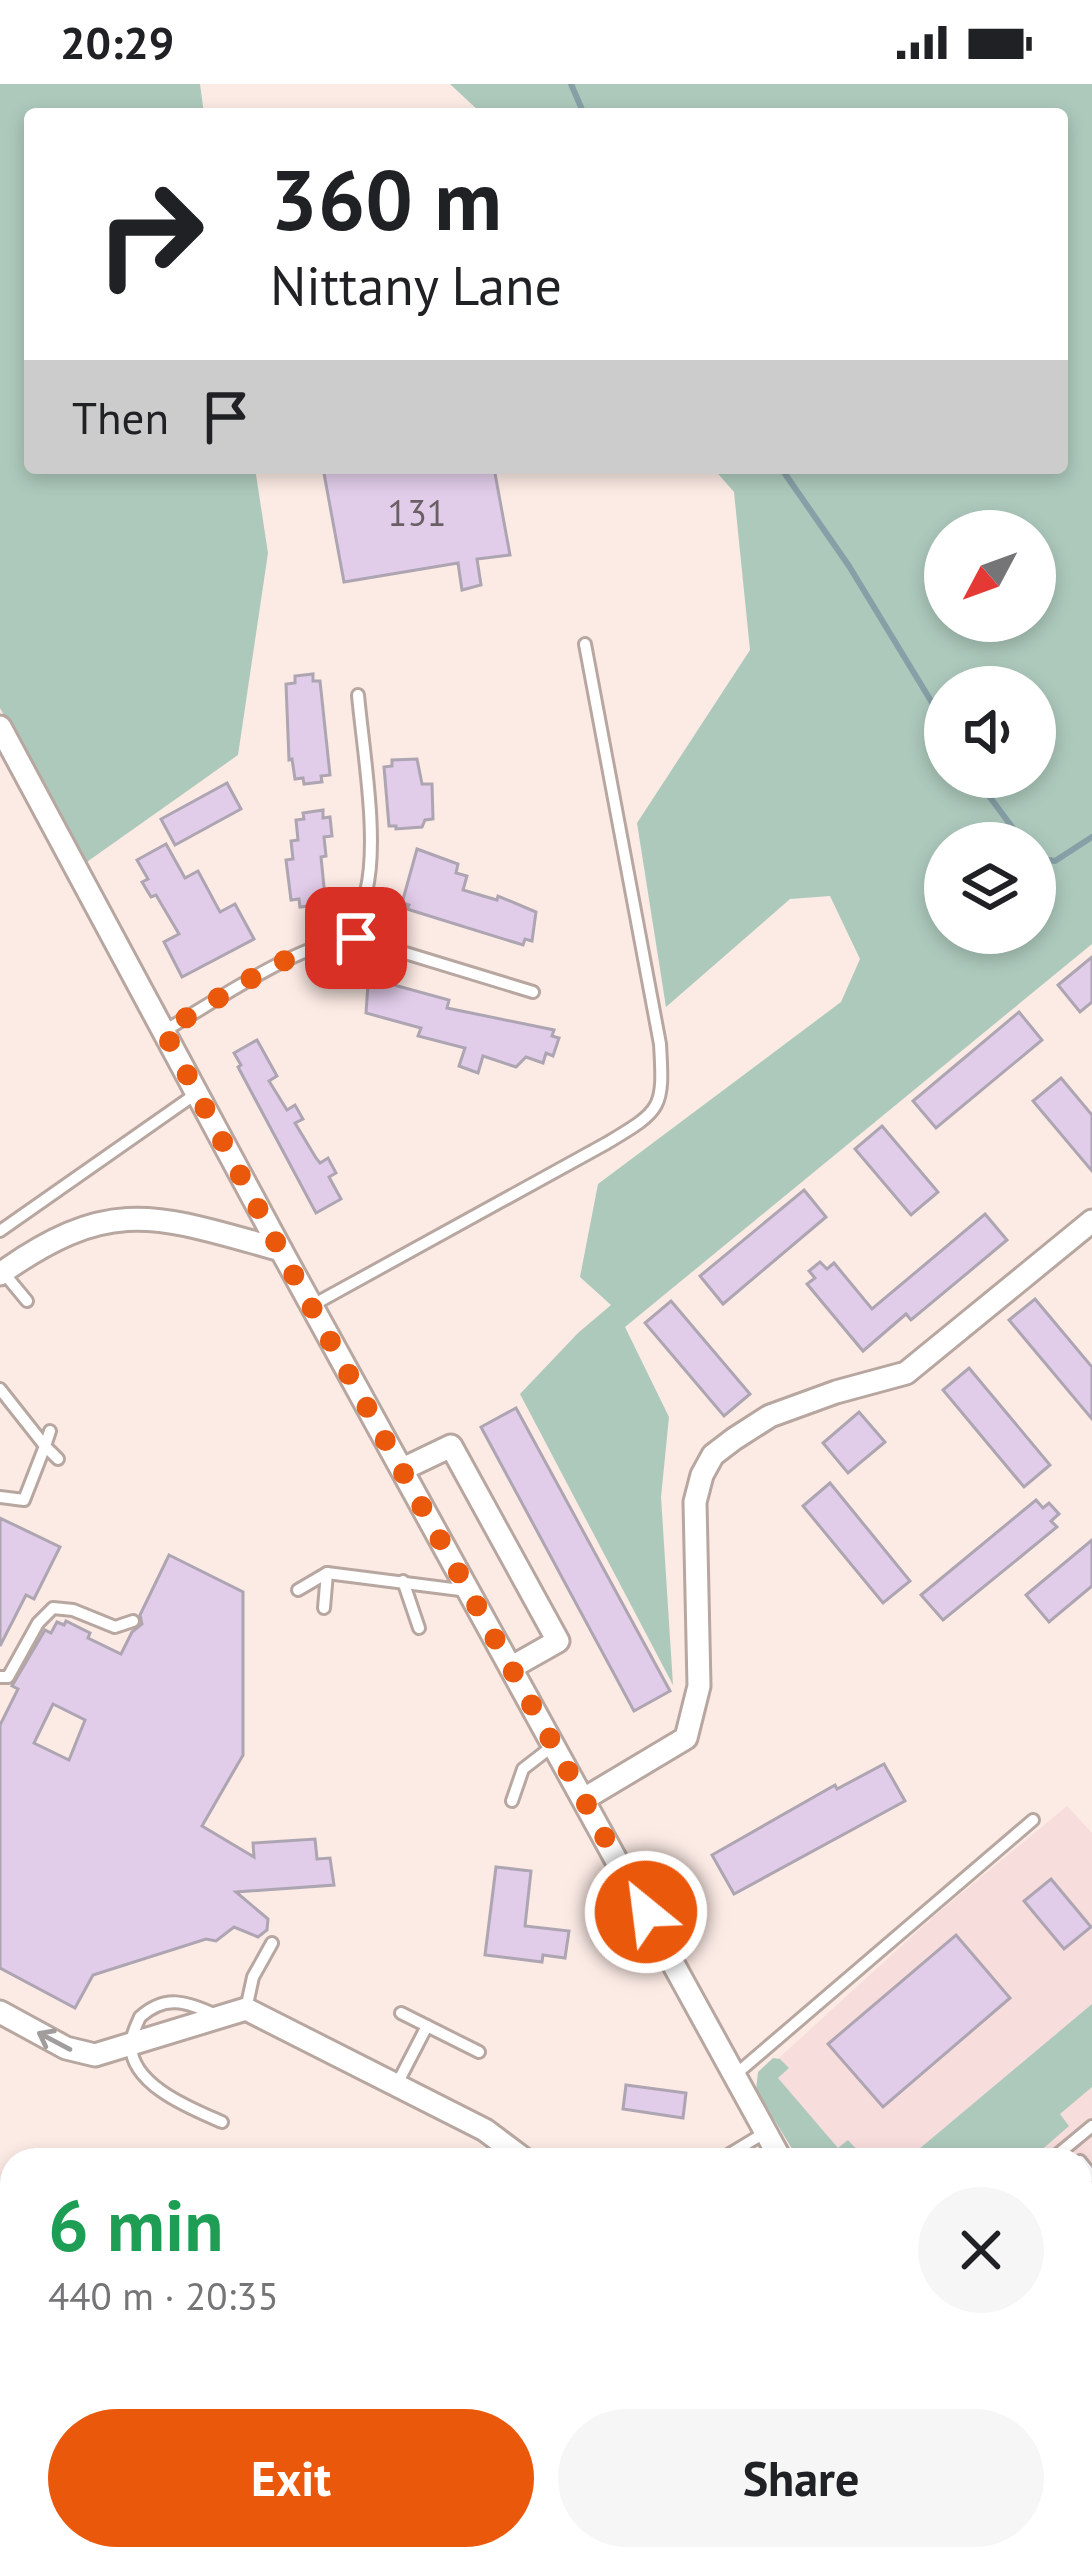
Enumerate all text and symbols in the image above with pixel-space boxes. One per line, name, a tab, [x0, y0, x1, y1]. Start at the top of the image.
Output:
text: 20:29	[60, 13, 174, 71]
text: 360 m	[270, 144, 502, 253]
icon: right	[72, 156, 228, 312]
text: Nittany Lane	[270, 250, 562, 320]
icon: arrive	[193, 384, 259, 450]
text: Then	[72, 388, 169, 446]
house number: 131	[388, 489, 446, 536]
north arrow	[924, 510, 1056, 642]
map controls	[924, 510, 1056, 954]
button: sound	[924, 666, 1056, 798]
button: layers	[924, 822, 1056, 954]
pin	[305, 887, 407, 989]
icon: arrive	[323, 905, 389, 971]
position arrow	[583, 1849, 709, 1975]
one-way arrow	[38, 2029, 73, 2052]
text: 6 min	[48, 2178, 224, 2271]
button: close	[918, 2187, 1044, 2313]
text: 440 m · 20:35	[48, 2270, 279, 2321]
button: Exit	[48, 2409, 534, 2547]
button: Share	[558, 2409, 1044, 2547]

